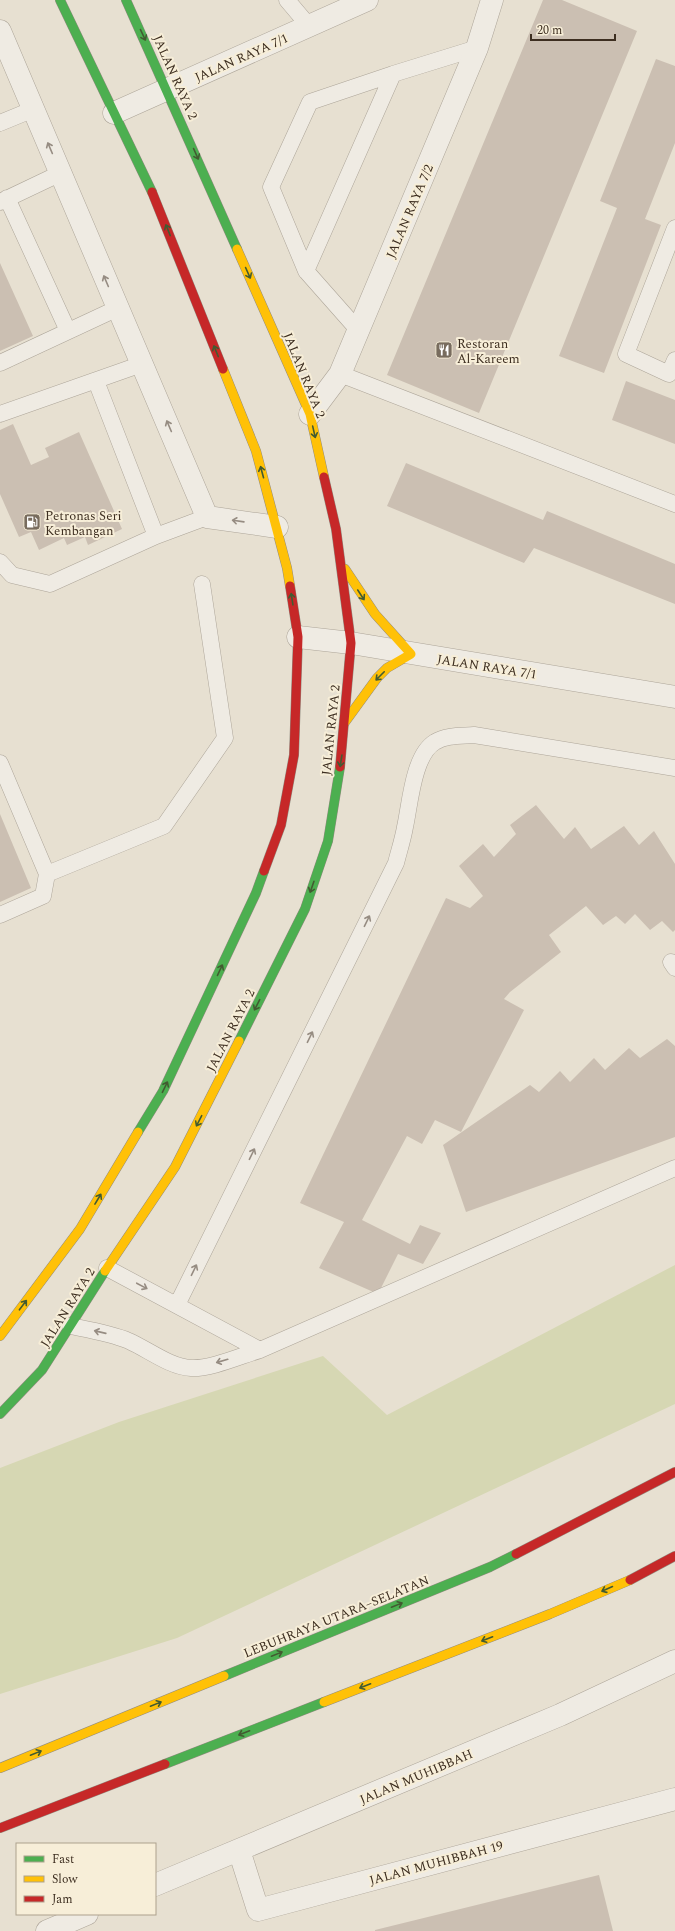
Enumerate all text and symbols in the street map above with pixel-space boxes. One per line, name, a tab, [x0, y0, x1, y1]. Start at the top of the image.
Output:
scale bar	[531, 16, 615, 42]
text: 20 m	[537, 21, 562, 40]
street label: JALAN RAYA 7/1	[191, 28, 291, 87]
one-way arrow	[140, 29, 147, 41]
street label: JALAN RAYA 2	[147, 32, 203, 123]
one-way arrow	[46, 143, 53, 155]
one-way arrow	[193, 148, 200, 160]
street label: JALAN RAYA 7/2	[381, 161, 439, 262]
one-way arrow	[163, 225, 171, 237]
one-way arrow	[245, 267, 252, 279]
one-way arrow	[102, 275, 110, 287]
street label: JALAN RAYA 2	[278, 330, 330, 421]
place label: Restoran Al-Kareem	[457, 334, 520, 369]
restaurant icon: Restoran Al-Kareem	[434, 340, 454, 360]
one-way arrow	[212, 345, 220, 357]
one-way arrow	[164, 420, 172, 432]
one-way arrow	[311, 425, 318, 438]
one-way arrow	[258, 466, 265, 479]
place label: Petronas Seri Kembangan	[45, 506, 122, 541]
fuel station icon: Petronas Seri Kembangan	[22, 512, 42, 532]
one-way arrow	[232, 517, 245, 525]
one-way arrow	[357, 589, 365, 601]
one-way arrow	[287, 593, 295, 606]
street label: JALAN RAYA 7/1	[436, 649, 538, 685]
one-way arrow	[375, 671, 384, 681]
street label: JALAN RAYA 2	[316, 684, 346, 776]
one-way arrow	[337, 754, 345, 767]
one-way arrow	[308, 881, 315, 894]
one-way arrow	[364, 915, 371, 927]
one-way arrow	[217, 964, 224, 976]
street label: JALAN RAYA 2	[201, 985, 260, 1075]
one-way arrow	[253, 998, 260, 1010]
one-way arrow	[306, 1031, 314, 1043]
one-way arrow	[162, 1082, 169, 1094]
one-way arrow	[194, 1115, 202, 1127]
one-way arrow	[249, 1148, 256, 1160]
one-way arrow	[95, 1193, 103, 1205]
street label: JALAN RAYA 2	[35, 1264, 100, 1351]
one-way arrow	[191, 1264, 198, 1276]
one-way arrow	[135, 1283, 147, 1290]
one-way arrow	[19, 1300, 28, 1311]
one-way arrow	[94, 1328, 107, 1336]
one-way arrow	[216, 1358, 229, 1365]
street label: LEBUHRAYA UTARA–SELATAN	[240, 1570, 432, 1663]
one-way arrow	[601, 1586, 613, 1593]
one-way arrow	[391, 1601, 403, 1609]
one-way arrow	[481, 1635, 493, 1643]
one-way arrow	[270, 1650, 282, 1658]
one-way arrow	[360, 1682, 372, 1690]
one-way arrow	[150, 1699, 162, 1707]
one-way arrow	[239, 1729, 251, 1737]
street label: JALAN MUHIBBAH	[357, 1744, 476, 1810]
one-way arrow	[30, 1749, 42, 1756]
street label: JALAN MUHIBBAH 19	[367, 1835, 506, 1890]
legend	[16, 1843, 156, 1915]
text: Fast	[52, 1850, 74, 1869]
text: Slow	[52, 1870, 78, 1889]
text: Jam	[52, 1890, 73, 1909]

